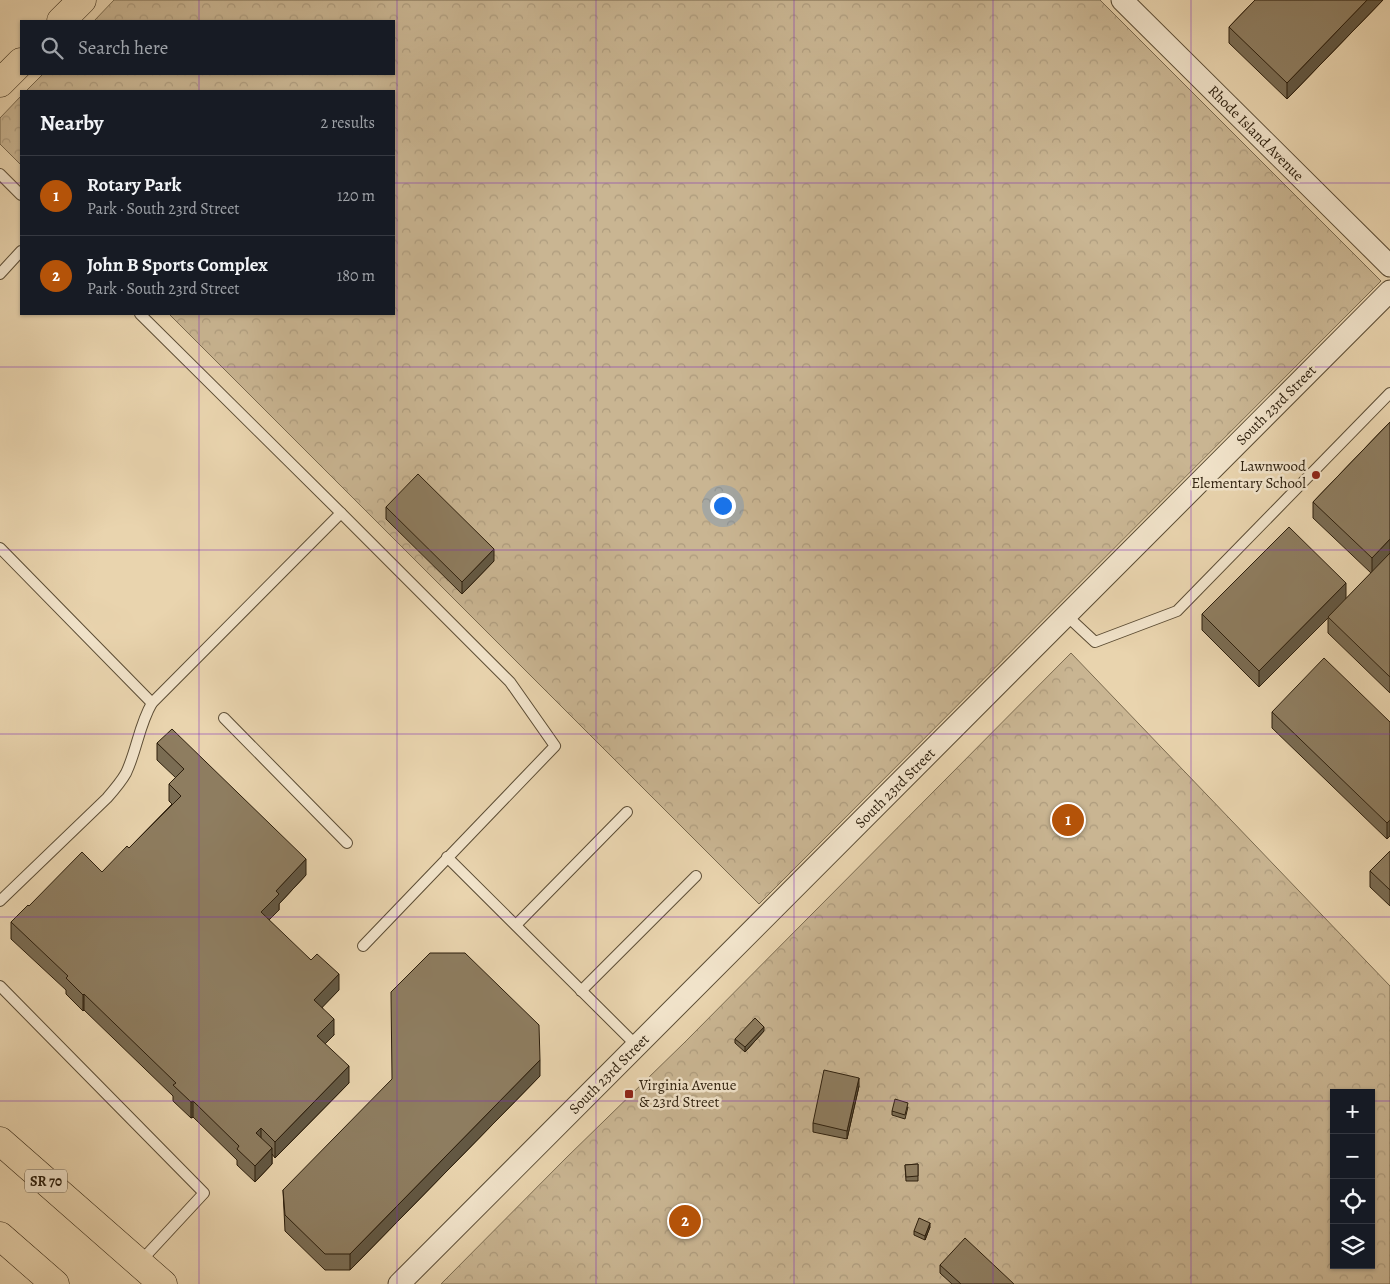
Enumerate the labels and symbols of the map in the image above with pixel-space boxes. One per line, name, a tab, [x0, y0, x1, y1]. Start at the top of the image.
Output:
street label: Rhode Island Avenue	[1204, 81, 1309, 186]
street label: South 23rd Street	[1231, 360, 1321, 450]
place label: Lawnwood Elementary School	[1191, 456, 1307, 493]
marker: Lawnwood Elementary School	[1310, 469, 1322, 481]
your location	[710, 493, 736, 519]
street label: South 23rd Street	[850, 743, 940, 833]
pin: 1	[1052, 801, 1084, 839]
street label: South 23rd Street	[564, 1029, 654, 1119]
place label: Virginia Avenue & 23rd Street	[638, 1075, 737, 1112]
marker: Virginia Avenue & 23rd Street	[623, 1088, 635, 1100]
road number: SR 70	[25, 1170, 67, 1192]
pin: 2	[669, 1202, 701, 1240]

